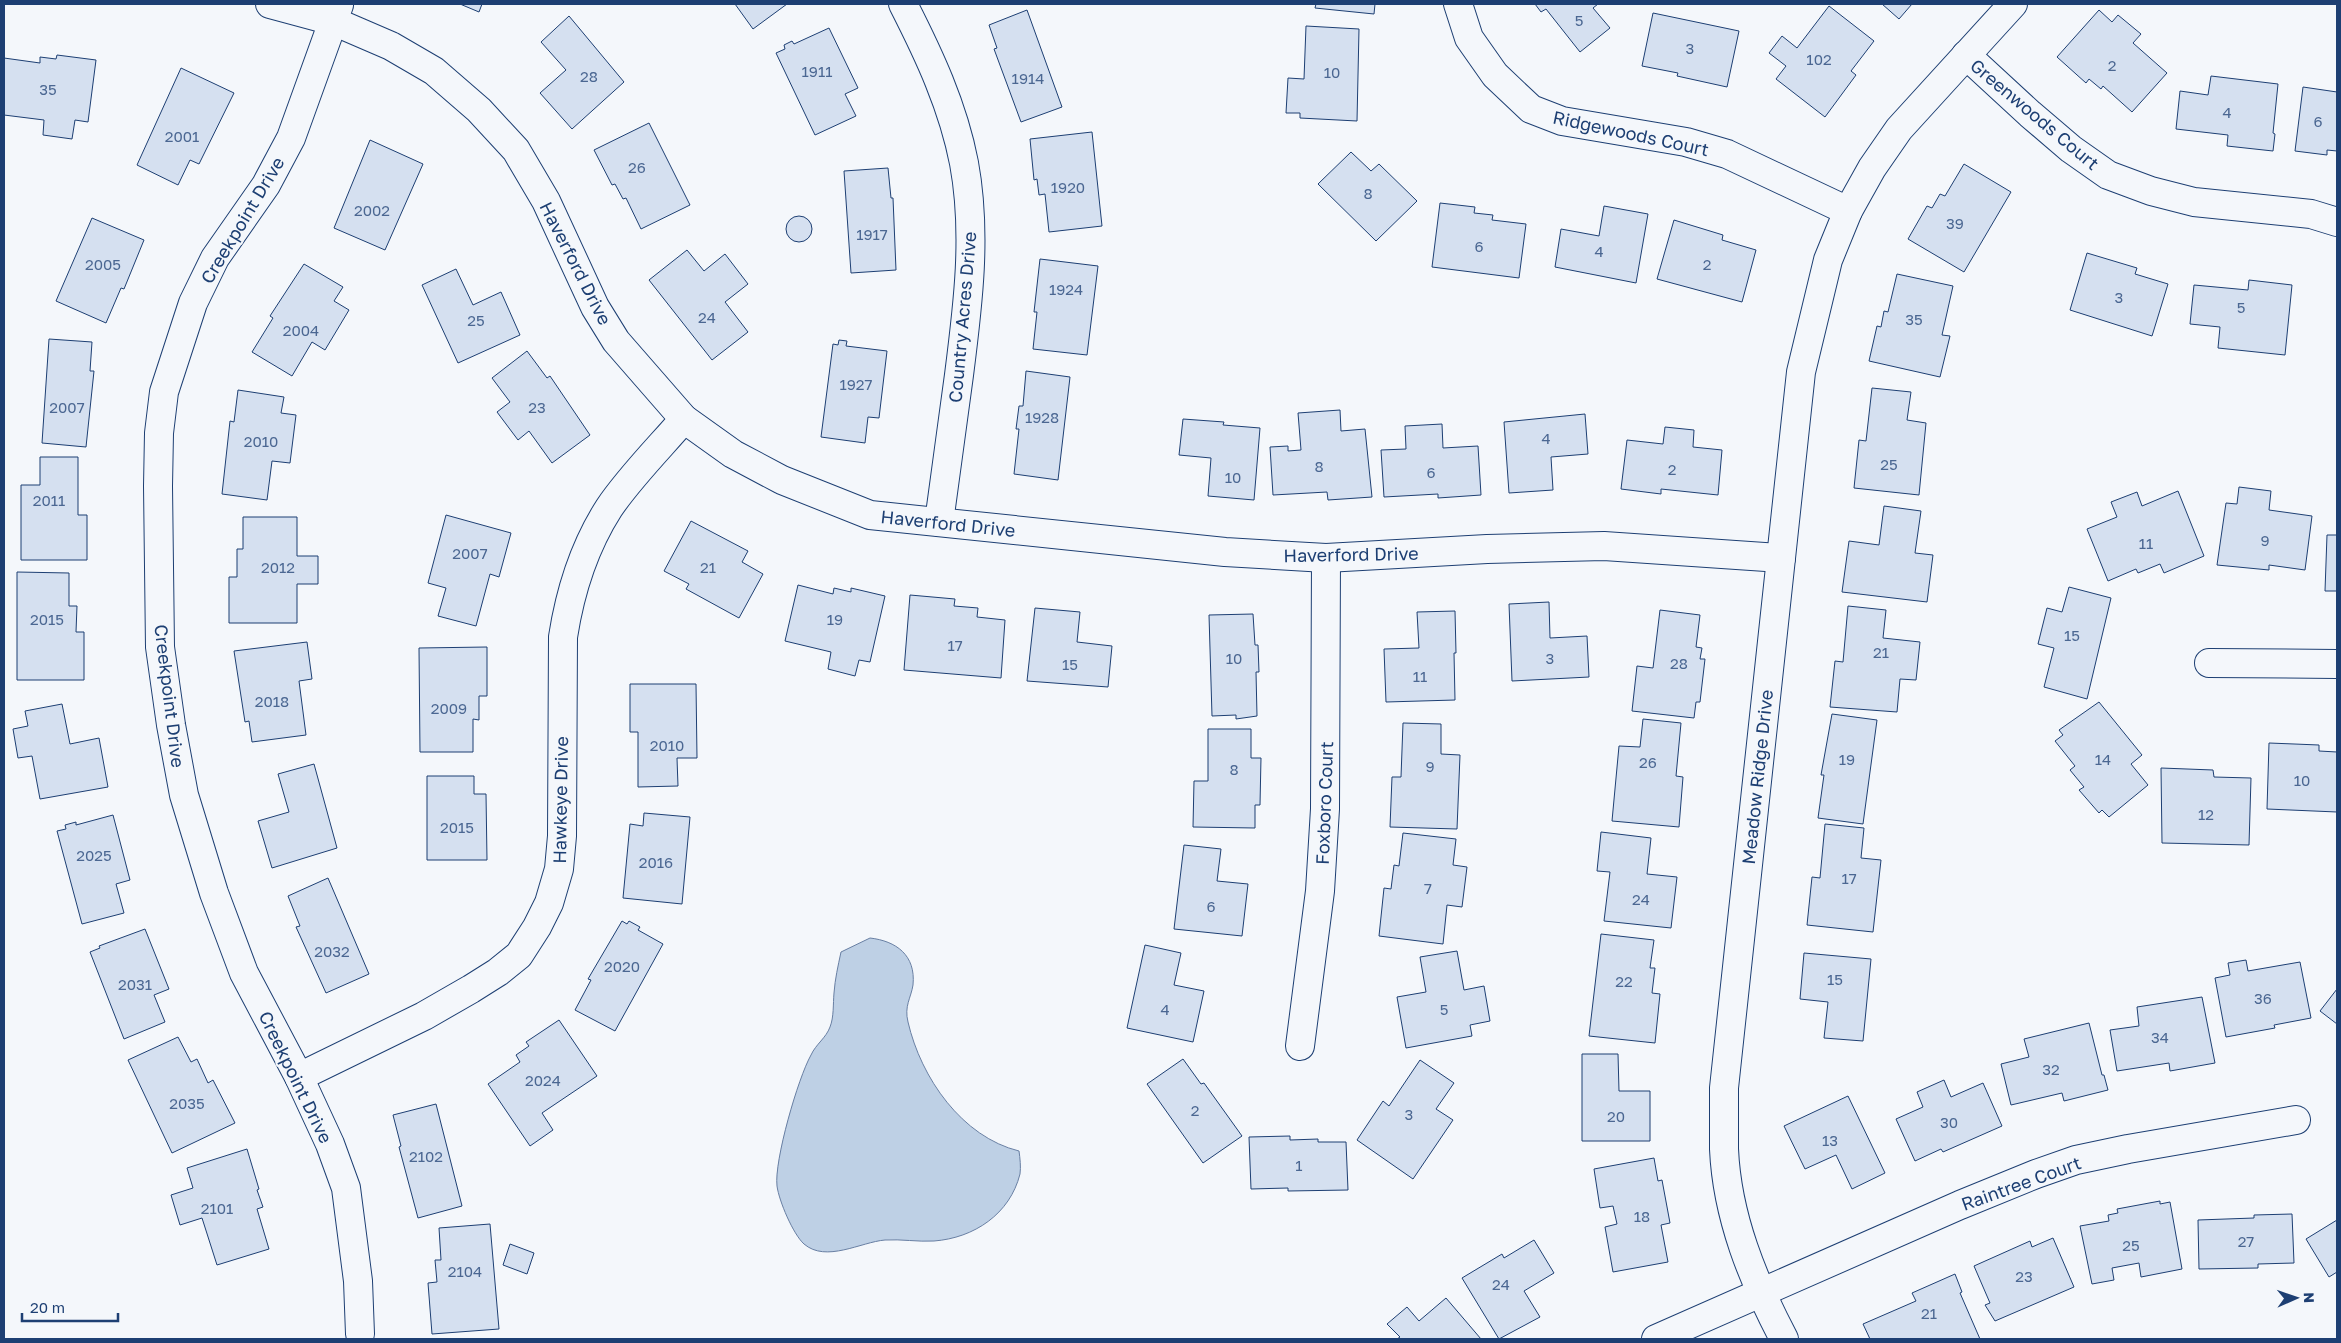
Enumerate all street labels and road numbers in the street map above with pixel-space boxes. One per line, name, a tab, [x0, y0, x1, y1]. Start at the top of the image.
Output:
street label: Greenwoods Court	[1966, 54, 2104, 174]
street label: Ridgewoods Court	[1551, 106, 1711, 160]
street label: Creekpoint Drive	[195, 153, 289, 287]
street label: Haverford Drive	[536, 198, 616, 328]
street label: Country Acres Drive	[944, 230, 980, 404]
street label: Haverford Drive	[880, 505, 1016, 541]
street label: Haverford Drive	[1283, 542, 1419, 566]
street label: Creekpoint Drive	[150, 623, 190, 769]
street label: Meadow Ridge Drive	[1737, 689, 1777, 865]
street label: Hawkeye Drive	[548, 736, 572, 864]
street label: Foxboro Court	[1311, 741, 1337, 865]
street label: Creekpoint Drive	[255, 1007, 337, 1147]
street label: Raintree Court	[1958, 1151, 2084, 1215]

